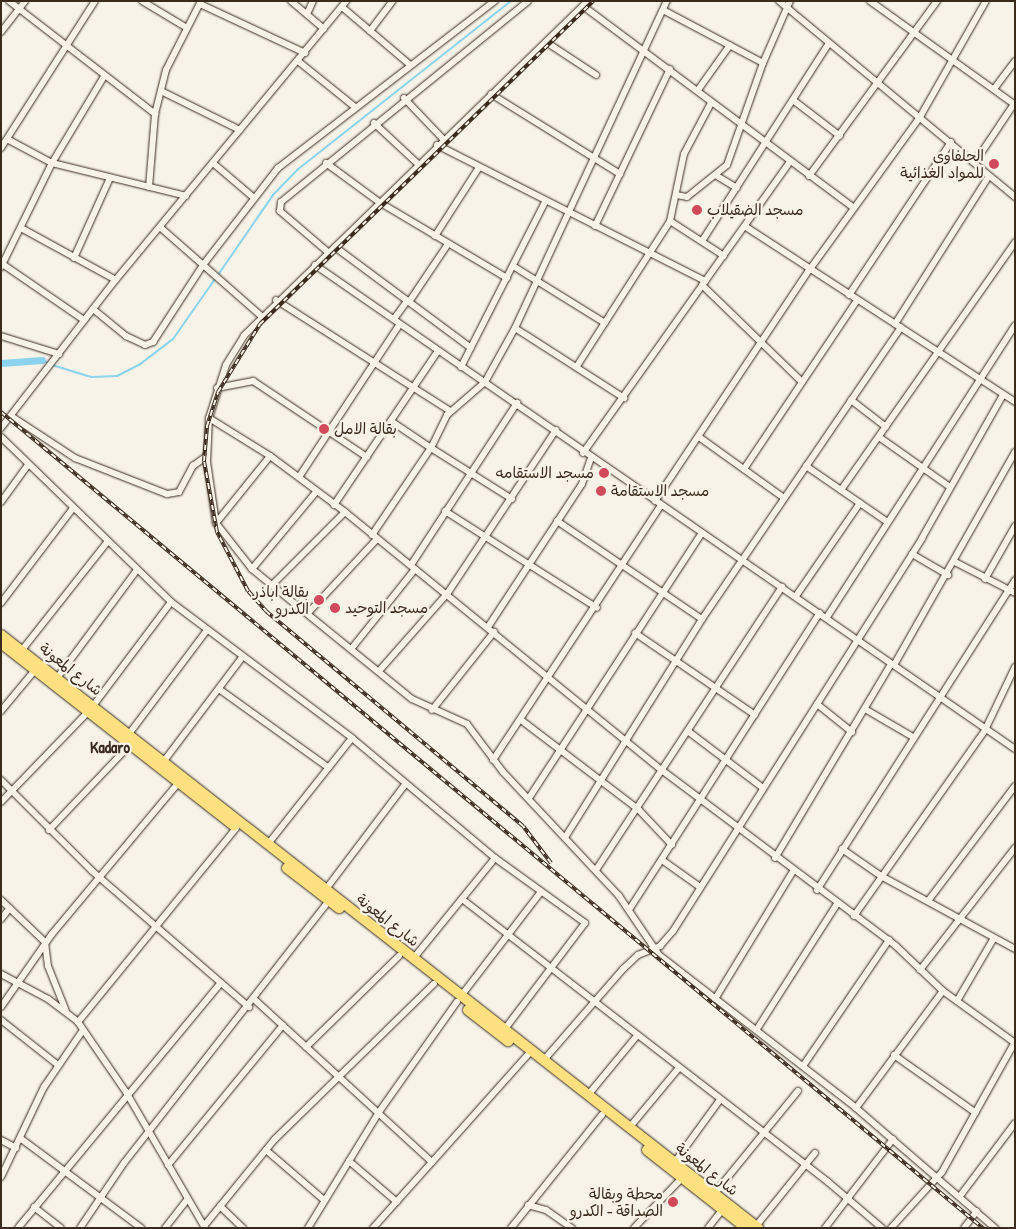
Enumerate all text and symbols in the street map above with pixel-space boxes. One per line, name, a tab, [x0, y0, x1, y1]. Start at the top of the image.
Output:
place label: الحلفاوي للمواد الغذائية	[900, 146, 984, 181]
marker: الحلفاوي للمواد الغذائية	[988, 158, 1000, 170]
place label: مسجد الضقيلاب	[707, 201, 804, 219]
marker: مسجد الضقيلاب	[691, 204, 703, 216]
place label: بقالة الامل	[334, 420, 397, 438]
marker: بقالة الامل	[318, 423, 330, 435]
place label: مسجد الاستقامه	[496, 464, 594, 482]
marker: مسجد الاستقامه	[598, 467, 610, 479]
place label: مسجد الاستقامة	[611, 482, 709, 500]
marker: مسجد الاستقامة	[595, 485, 607, 497]
place label: بقالة اباذر الكدرو	[253, 582, 309, 617]
marker: بقالة اباذر الكدرو	[313, 594, 325, 606]
place label: مسجد التوحيد	[345, 599, 428, 617]
marker: مسجد التوحيد	[329, 602, 341, 614]
street label: شارع المعونة	[36, 639, 106, 699]
district label: Kadaro	[90, 737, 130, 757]
street label: شارع المعونة	[353, 890, 423, 950]
street label: شارع المعونة	[672, 1139, 742, 1199]
place label: محطة وبقالة الصداقة - الكدرو	[570, 1184, 663, 1219]
marker: محطة وبقالة الصداقة - الكدرو	[667, 1196, 679, 1208]

